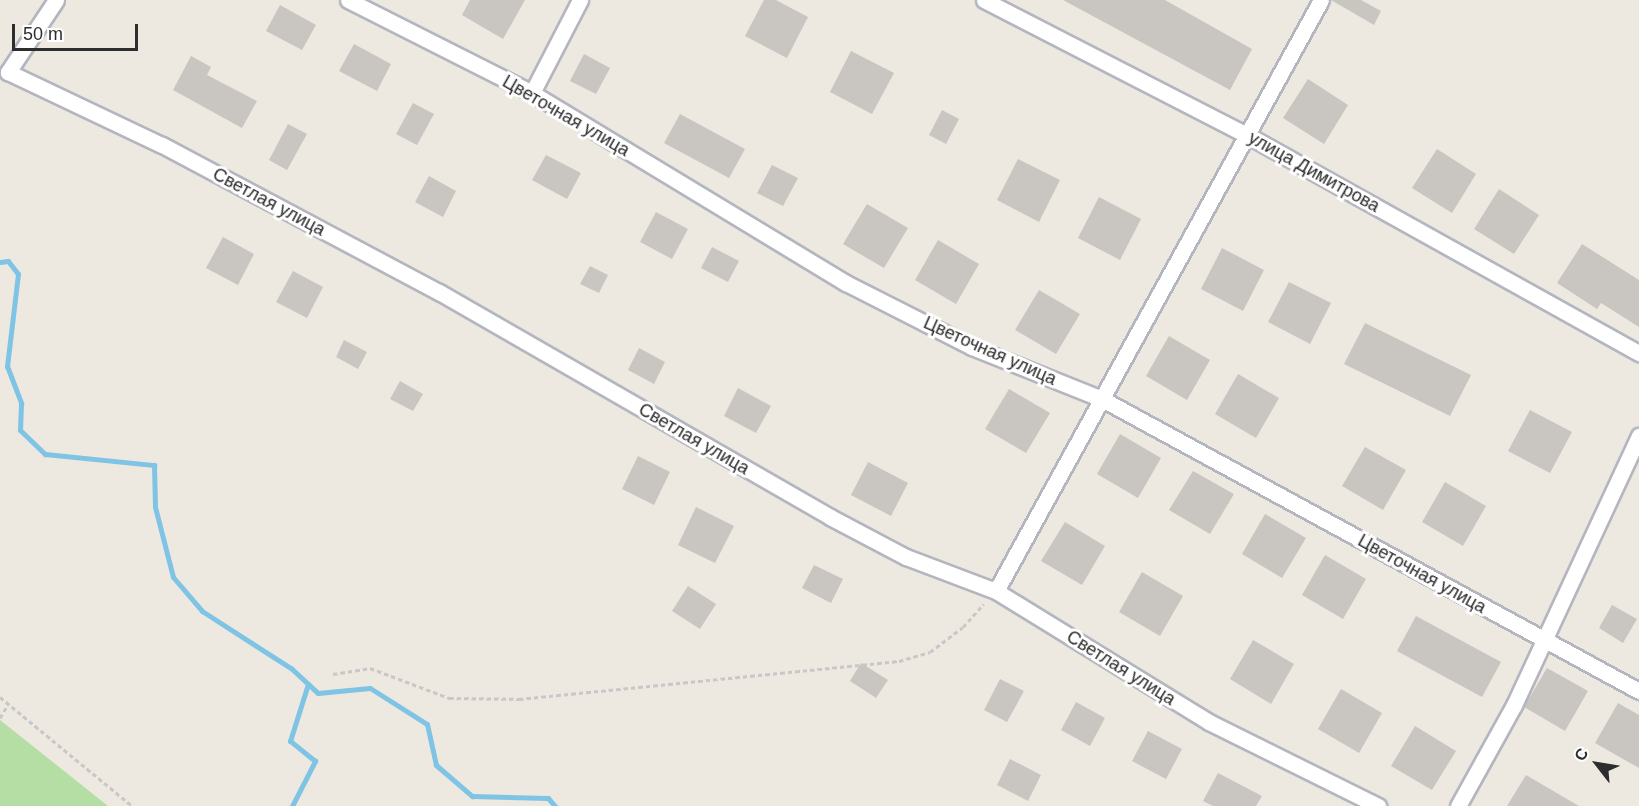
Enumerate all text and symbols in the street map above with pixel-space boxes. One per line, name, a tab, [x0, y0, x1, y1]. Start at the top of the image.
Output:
scale bar	[15, 12, 141, 50]
text: 50 m	[23, 24, 63, 44]
street label: Цветочная улица	[499, 71, 633, 161]
street label: улица Димитрова	[1245, 127, 1383, 217]
street label: Светлая улица	[209, 163, 329, 241]
street label: Цветочная улица	[920, 312, 1060, 390]
street label: Светлая улица	[635, 399, 753, 479]
street label: Цветочная улица	[1354, 530, 1490, 618]
street label: Светлая улица	[1063, 626, 1179, 710]
north arrow	[1567, 734, 1627, 794]
text: С	[1571, 745, 1591, 764]

